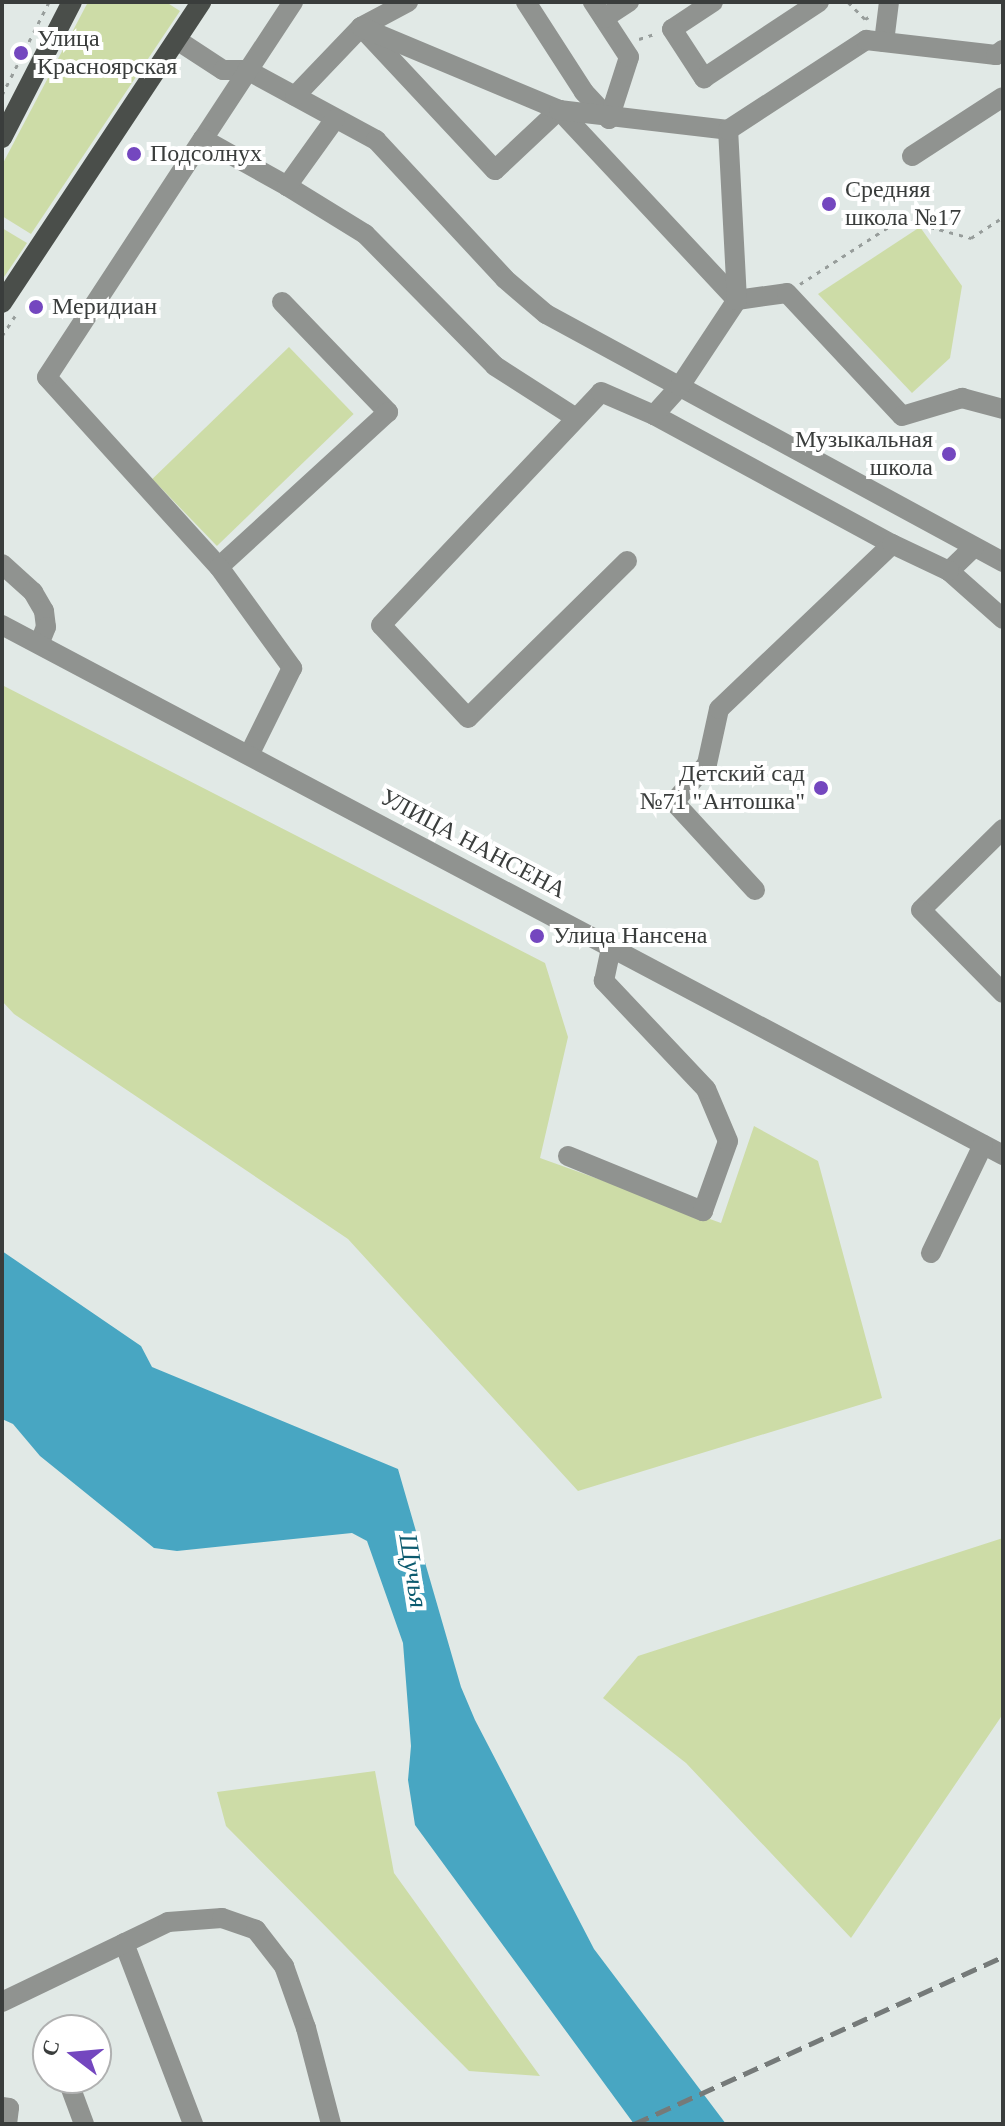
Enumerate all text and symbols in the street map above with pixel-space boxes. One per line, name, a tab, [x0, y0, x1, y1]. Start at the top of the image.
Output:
place label: Улица Красноярская	[37, 25, 177, 81]
marker: Улица Красноярская	[12, 44, 30, 62]
place label: Подсолнух	[150, 140, 262, 168]
marker: Подсолнух	[125, 145, 143, 163]
place label: Средняя школа №17	[845, 176, 961, 232]
marker: Средняя школа №17	[820, 195, 838, 213]
place label: Меридиан	[52, 293, 157, 321]
marker: Меридиан	[27, 298, 45, 316]
place label: Музыкальная школа	[795, 426, 933, 482]
marker: Музыкальная школа	[940, 445, 958, 463]
place label: Детский сад №71 "Антошка"	[640, 760, 805, 816]
marker: Детский сад №71 "Антошка"	[812, 779, 830, 797]
street label: УЛИЦА НАНСЕНА	[375, 783, 571, 905]
place label: Улица Нансена	[553, 922, 708, 950]
marker: Улица Нансена	[528, 927, 546, 945]
water label: Щучья	[392, 1532, 434, 1610]
north arrow	[32, 2014, 112, 2094]
text: С	[36, 2037, 65, 2059]

